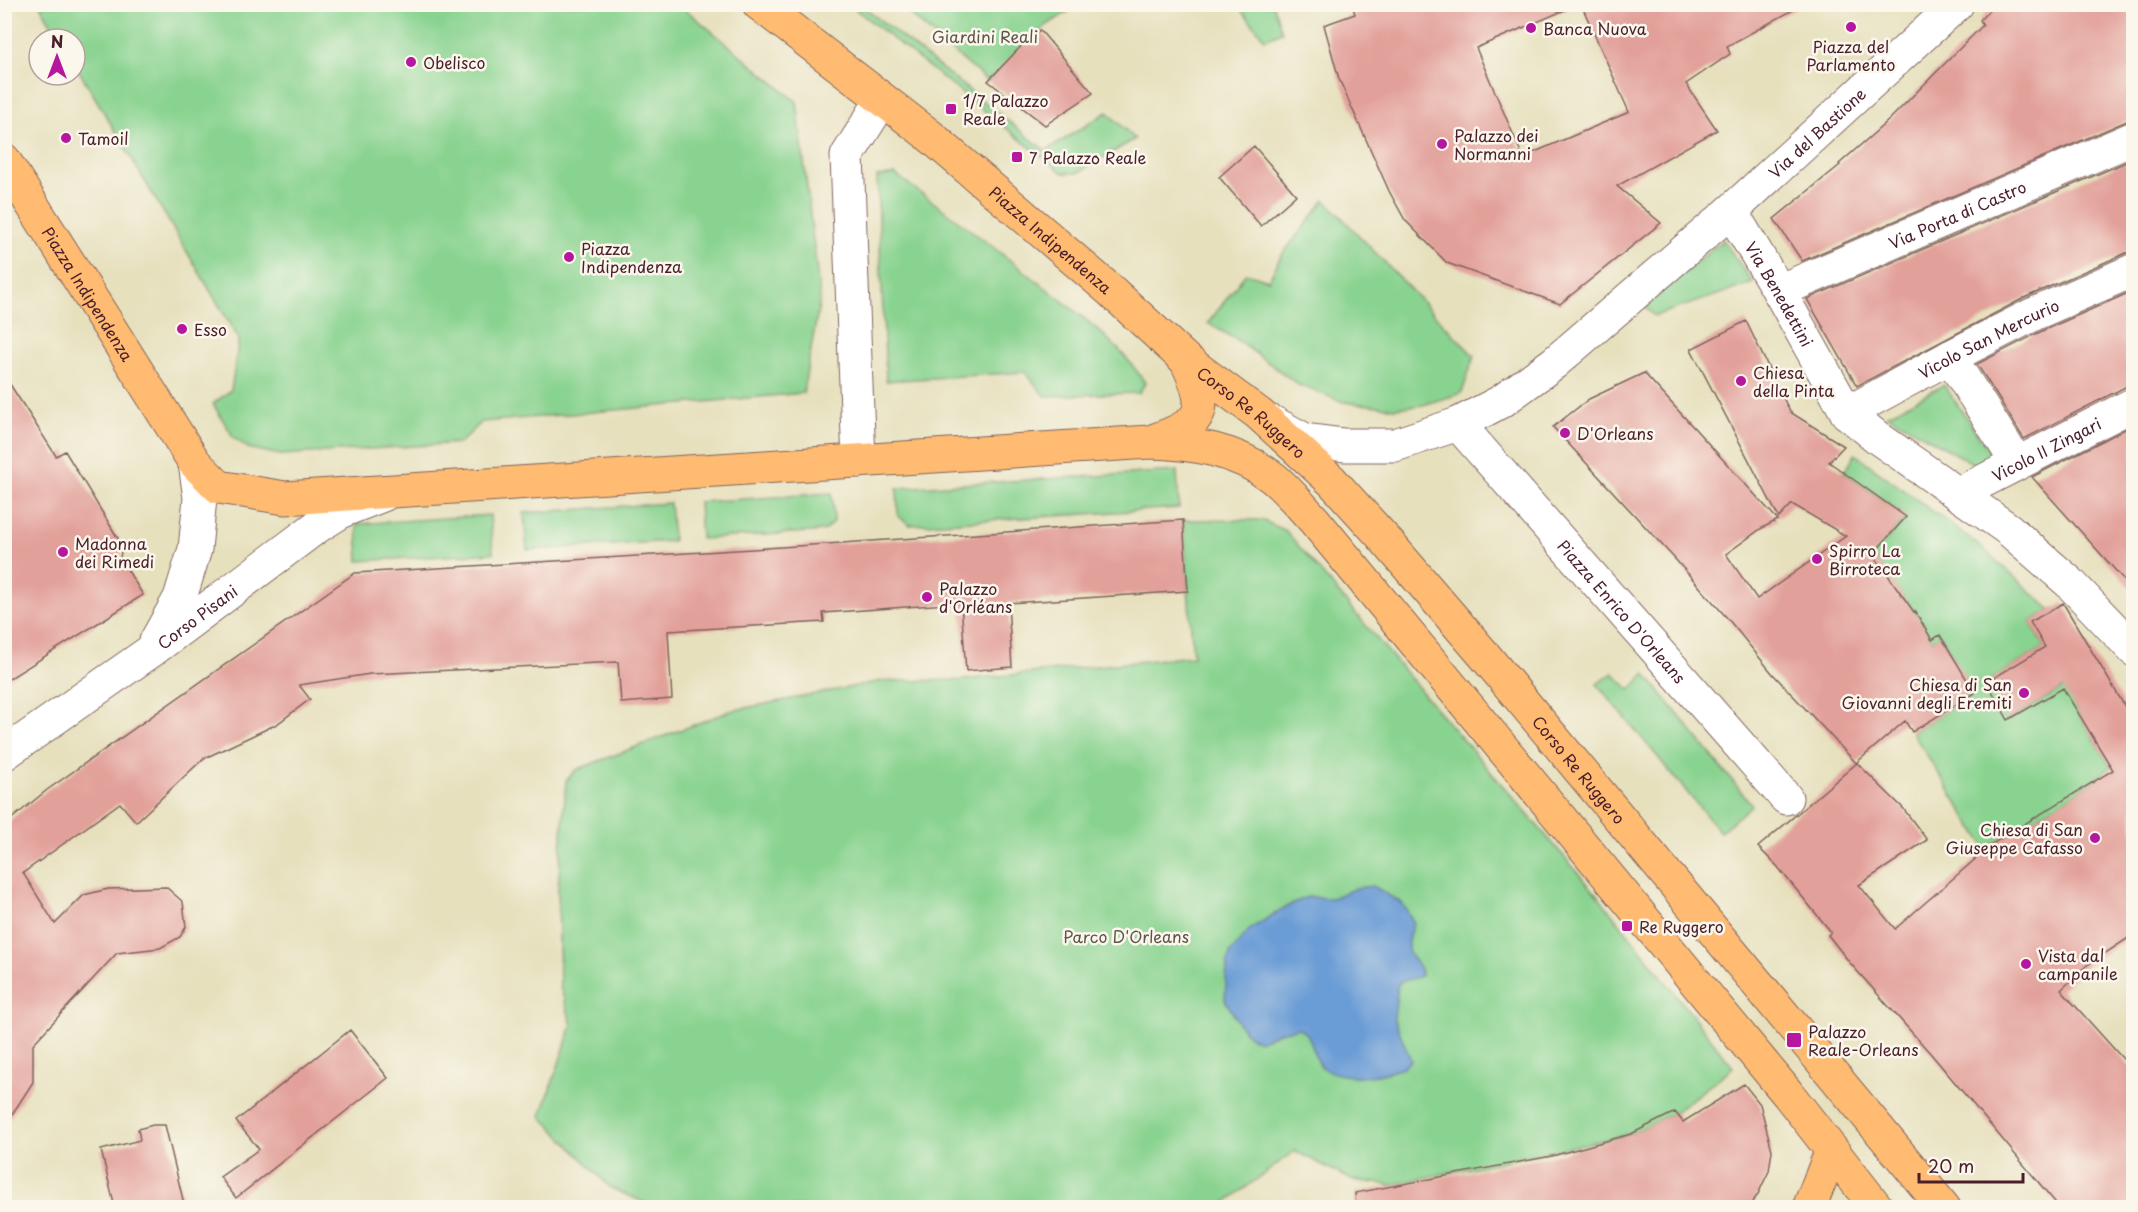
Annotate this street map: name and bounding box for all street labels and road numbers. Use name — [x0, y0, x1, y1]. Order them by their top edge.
street label: Via del Bastione — [1763, 81, 1871, 183]
street label: Via Porta di Castro — [1885, 174, 2030, 254]
street label: Piazza Indipendenza — [984, 180, 1117, 299]
street label: Piazza Indipendenza — [37, 222, 140, 366]
street label: Via Benedettini — [1740, 236, 1820, 351]
street label: Vicolo San Mercurio — [1914, 292, 2063, 384]
street label: Corso Re Ruggero — [1192, 360, 1312, 464]
street label: Vicolo II Zingari — [1987, 411, 2105, 487]
street label: Piazza Enrico D'Orleans — [1552, 534, 1692, 688]
street label: Corso Pisani — [152, 578, 242, 655]
street label: Corso Re Ruggero — [1527, 710, 1632, 829]

